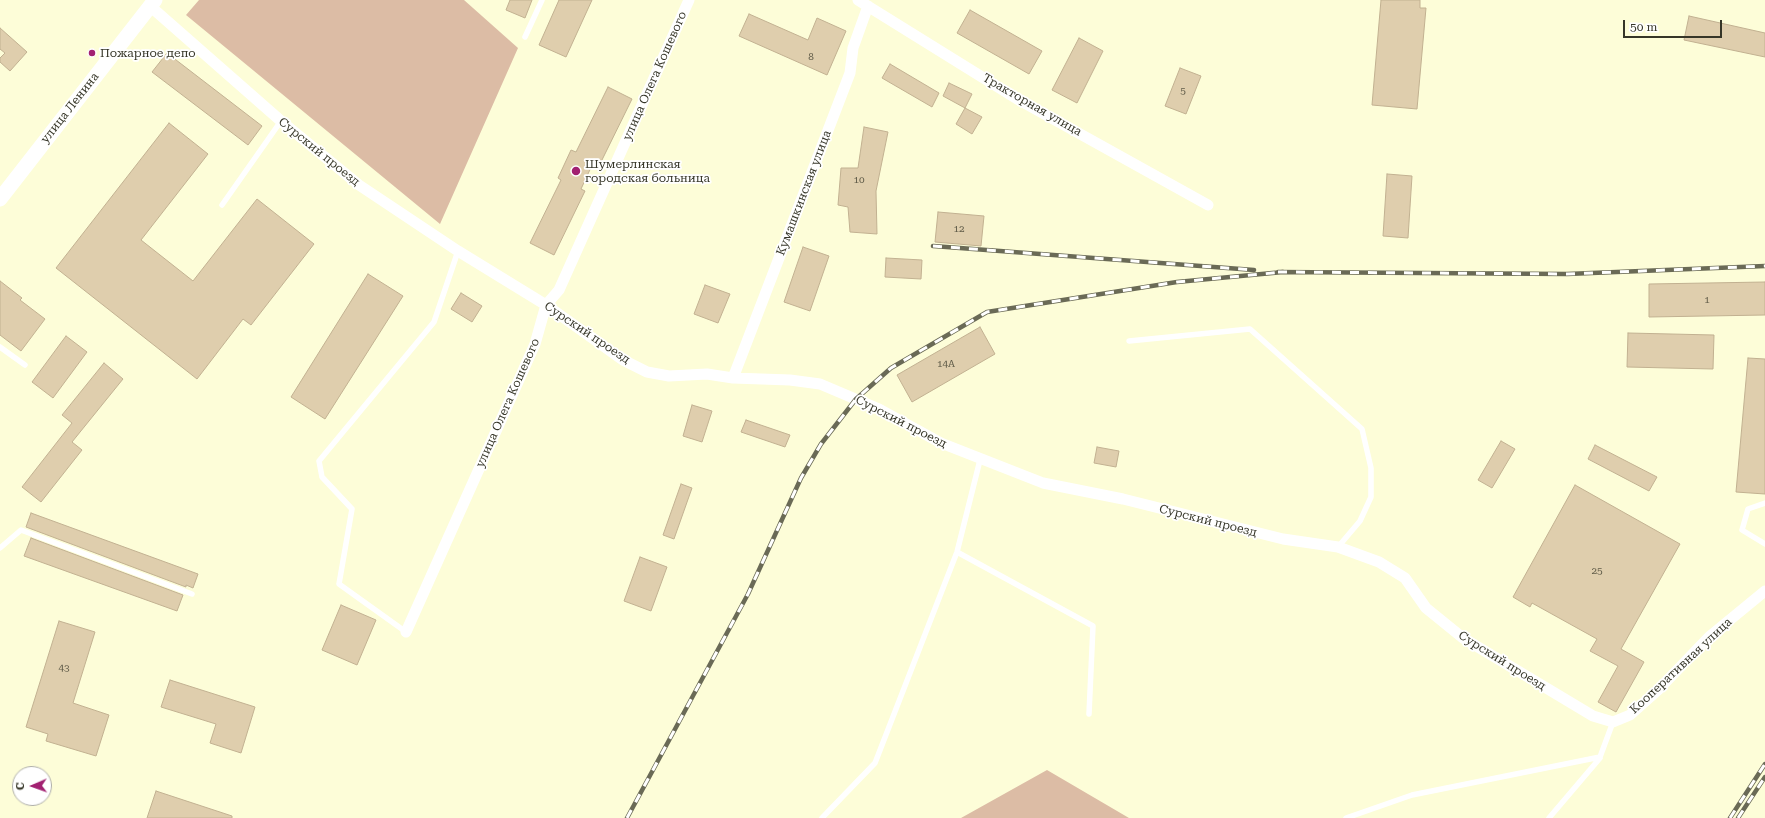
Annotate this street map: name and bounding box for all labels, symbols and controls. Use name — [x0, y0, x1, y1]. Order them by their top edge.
street label: улица Олега Кошевого — [620, 9, 690, 143]
scale bar — [1625, 12, 1724, 38]
text: 50 m — [1630, 20, 1657, 34]
place label: Пожарное депо — [100, 46, 196, 60]
marker: Пожарное депо — [87, 48, 97, 58]
house number: 8 — [808, 51, 814, 63]
street label: улица Ленина — [38, 70, 102, 146]
street label: Тракторная улица — [980, 71, 1084, 139]
house number: 5 — [1180, 85, 1186, 97]
street label: Сурский проезд — [275, 115, 363, 189]
street label: Кумашкинская улица — [773, 128, 835, 258]
place label: Шумерлинская городская больница — [585, 157, 710, 185]
marker: Шумерлинская городская больница — [570, 165, 582, 177]
house number: 10 — [853, 174, 865, 186]
house number: 12 — [953, 223, 965, 235]
house number: 1 — [1704, 294, 1710, 306]
street label: Сурский проезд — [541, 299, 633, 367]
street label: улица Олега Кошевого — [473, 336, 543, 470]
house number: 14А — [937, 358, 955, 370]
street label: Сурский проезд — [853, 393, 949, 451]
street label: Сурский проезд — [1158, 502, 1258, 540]
house number: 25 — [1591, 565, 1603, 577]
street label: Кооперативная улица — [1627, 615, 1735, 717]
street label: Сурский проезд — [1456, 628, 1548, 694]
house number: 43 — [58, 662, 70, 674]
north arrow — [12, 766, 52, 806]
text: С — [14, 782, 27, 790]

